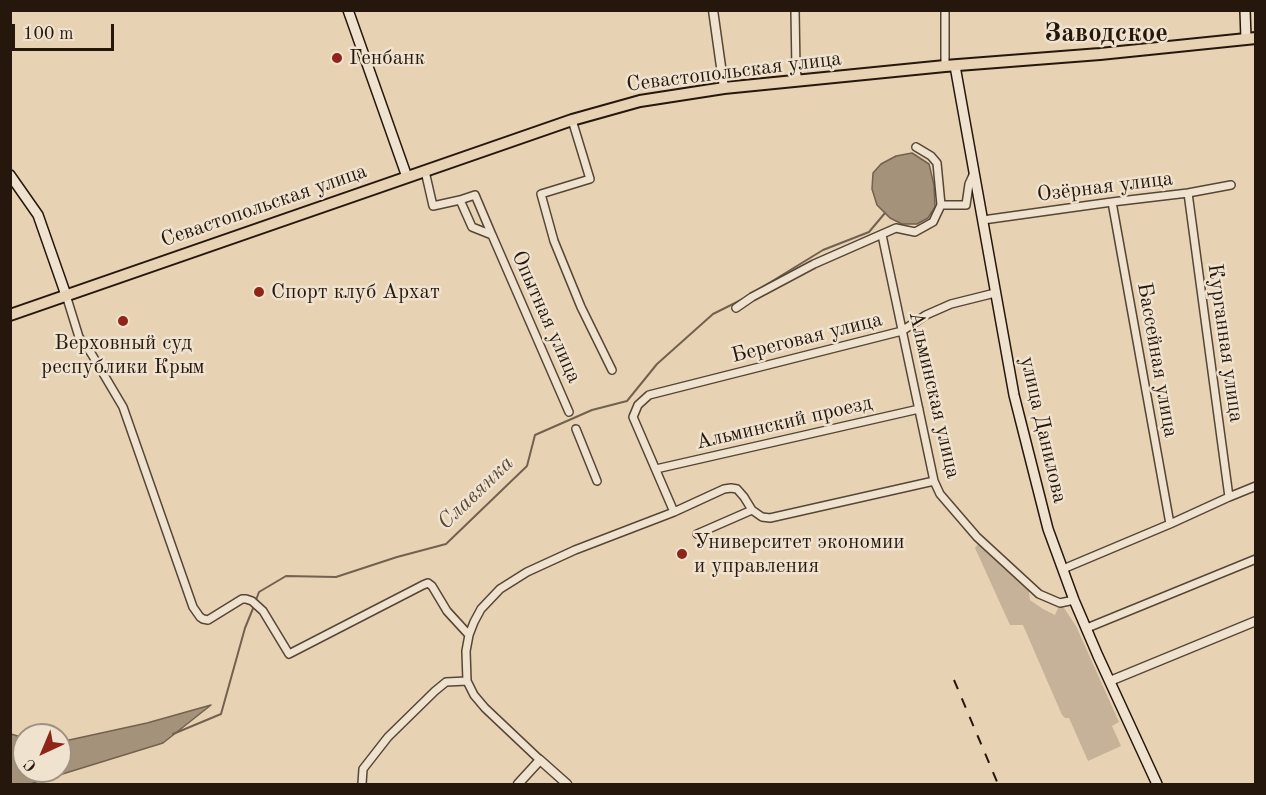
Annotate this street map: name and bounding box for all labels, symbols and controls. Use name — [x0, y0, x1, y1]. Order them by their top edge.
scale bar — [15, 12, 117, 50]
district label: Заводское — [1044, 18, 1168, 50]
text: 100 m — [23, 25, 74, 43]
place label: Генбанк — [349, 45, 425, 71]
street label: Севастопольская улица — [625, 46, 843, 98]
marker: Генбанк — [330, 51, 344, 65]
street label: Севастопольская улица — [158, 159, 370, 253]
street label: Озёрная улица — [1036, 166, 1174, 208]
street label: Опытная улица — [506, 247, 586, 387]
street label: Курганная улица — [1201, 262, 1249, 424]
place label: Спорт клуб Архат — [271, 279, 440, 305]
street label: Бассейная улица — [1131, 281, 1183, 439]
marker: Спорт клуб Архат — [252, 285, 266, 299]
street label: Береговая улица — [729, 307, 885, 369]
street label: Альминская улица — [903, 309, 965, 481]
marker: Верховный суд республики Крым — [116, 314, 130, 328]
place label: Верховный суд республики Крым — [41, 330, 205, 380]
street label: улица Данилова — [1014, 354, 1072, 506]
street label: Альминский проезд — [693, 390, 875, 456]
water label: Славянка — [432, 450, 520, 536]
place label: Университет экономии и управления — [694, 529, 905, 579]
marker: Университет экономии и управления — [675, 547, 689, 561]
north arrow — [12, 723, 72, 783]
text: С — [22, 755, 40, 774]

